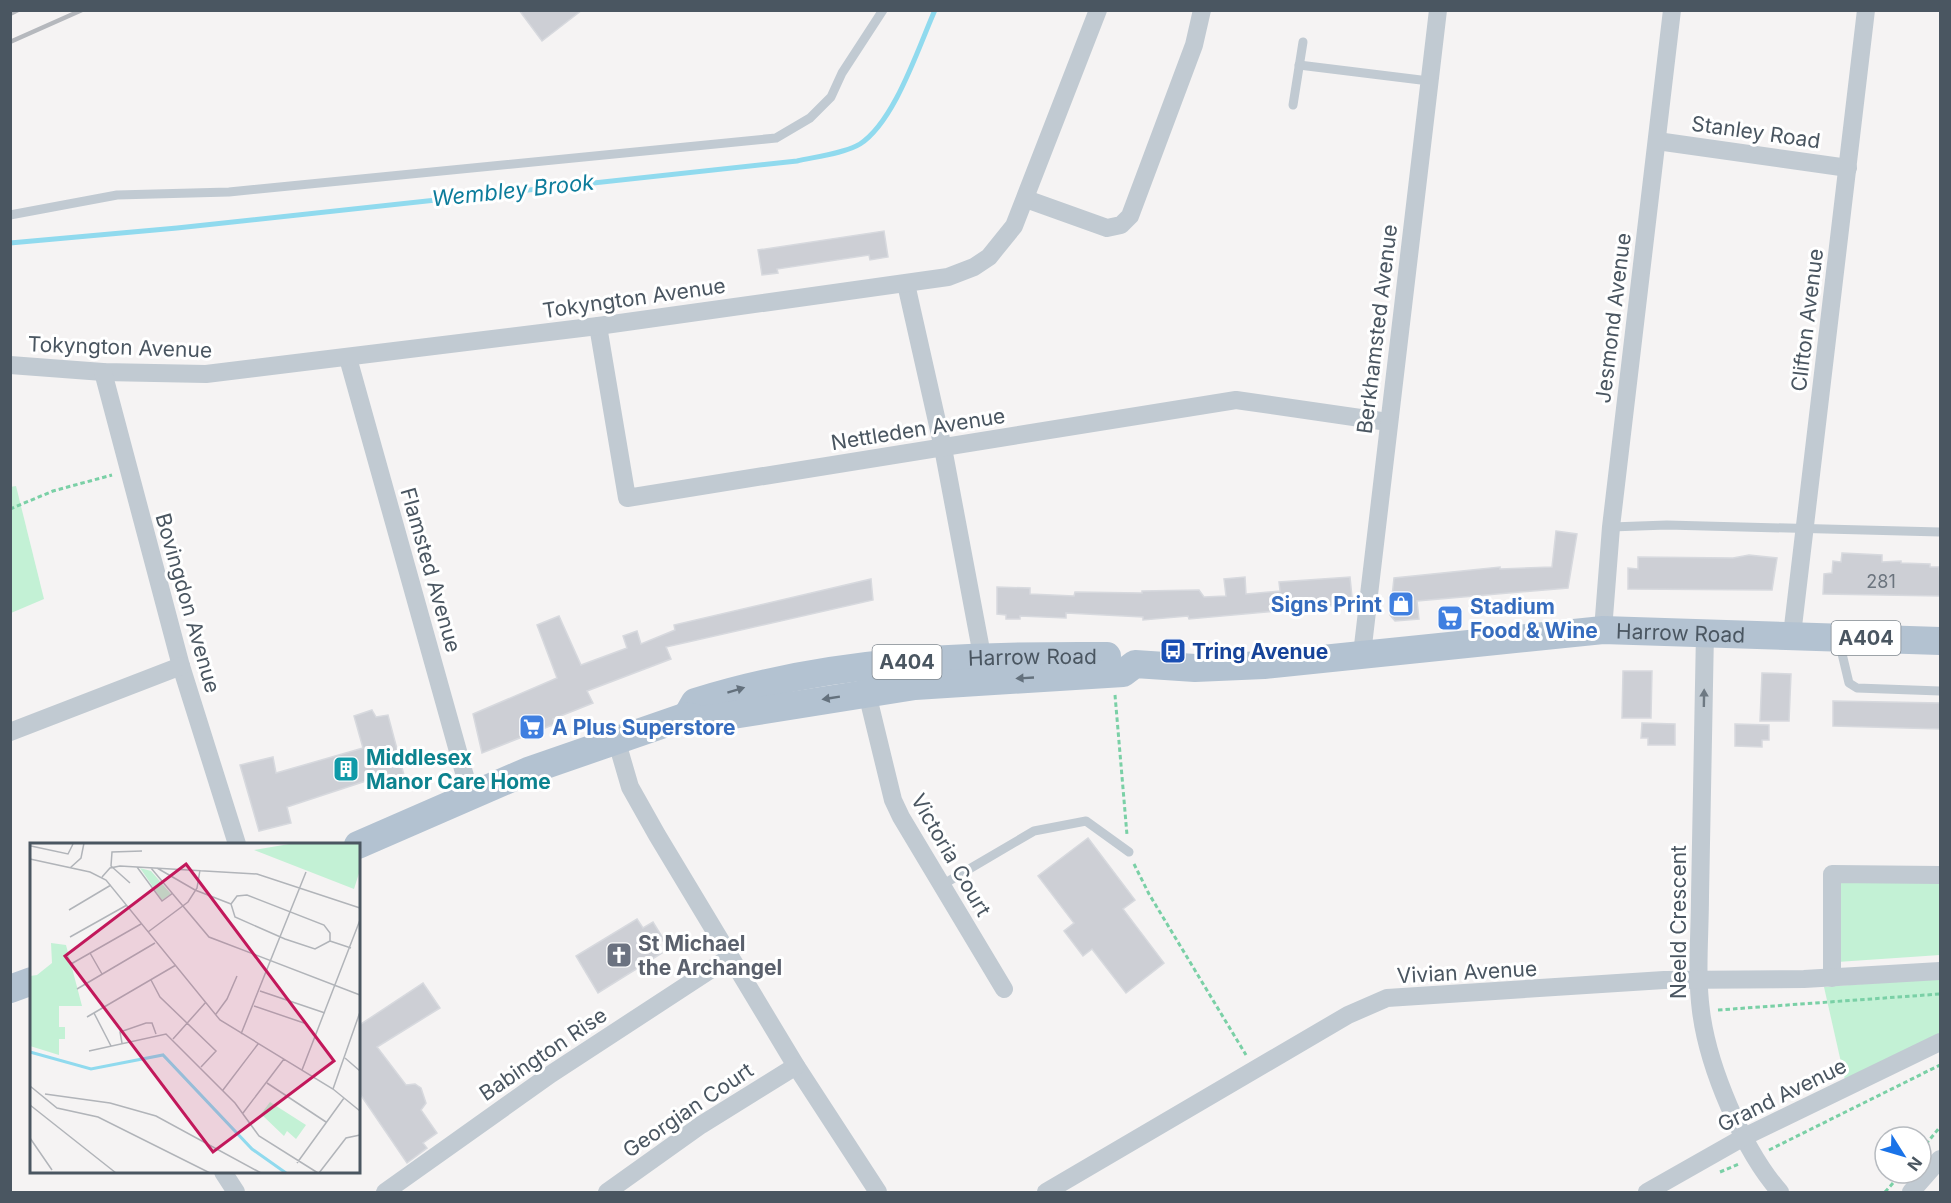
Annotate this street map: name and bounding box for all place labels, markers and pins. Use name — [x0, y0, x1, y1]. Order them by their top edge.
shop icon: Signs Print — [1386, 589, 1416, 619]
place label: Signs Print — [1271, 592, 1382, 617]
place label: Stadium Food & Wine — [1470, 594, 1598, 643]
supermarket icon: Stadium Food & Wine — [1435, 603, 1465, 633]
bus stop icon: Tring Avenue — [1158, 636, 1188, 666]
place label: Tring Avenue — [1192, 639, 1328, 664]
supermarket icon: A Plus Superstore — [517, 712, 547, 742]
place label: A Plus Superstore — [552, 715, 736, 740]
place label: Middlesex Manor Care Home — [366, 745, 551, 794]
building icon: Middlesex Manor Care Home — [331, 754, 361, 784]
place label: St Michael the Archangel — [638, 931, 782, 980]
church icon: St Michael the Archangel — [604, 940, 634, 970]

